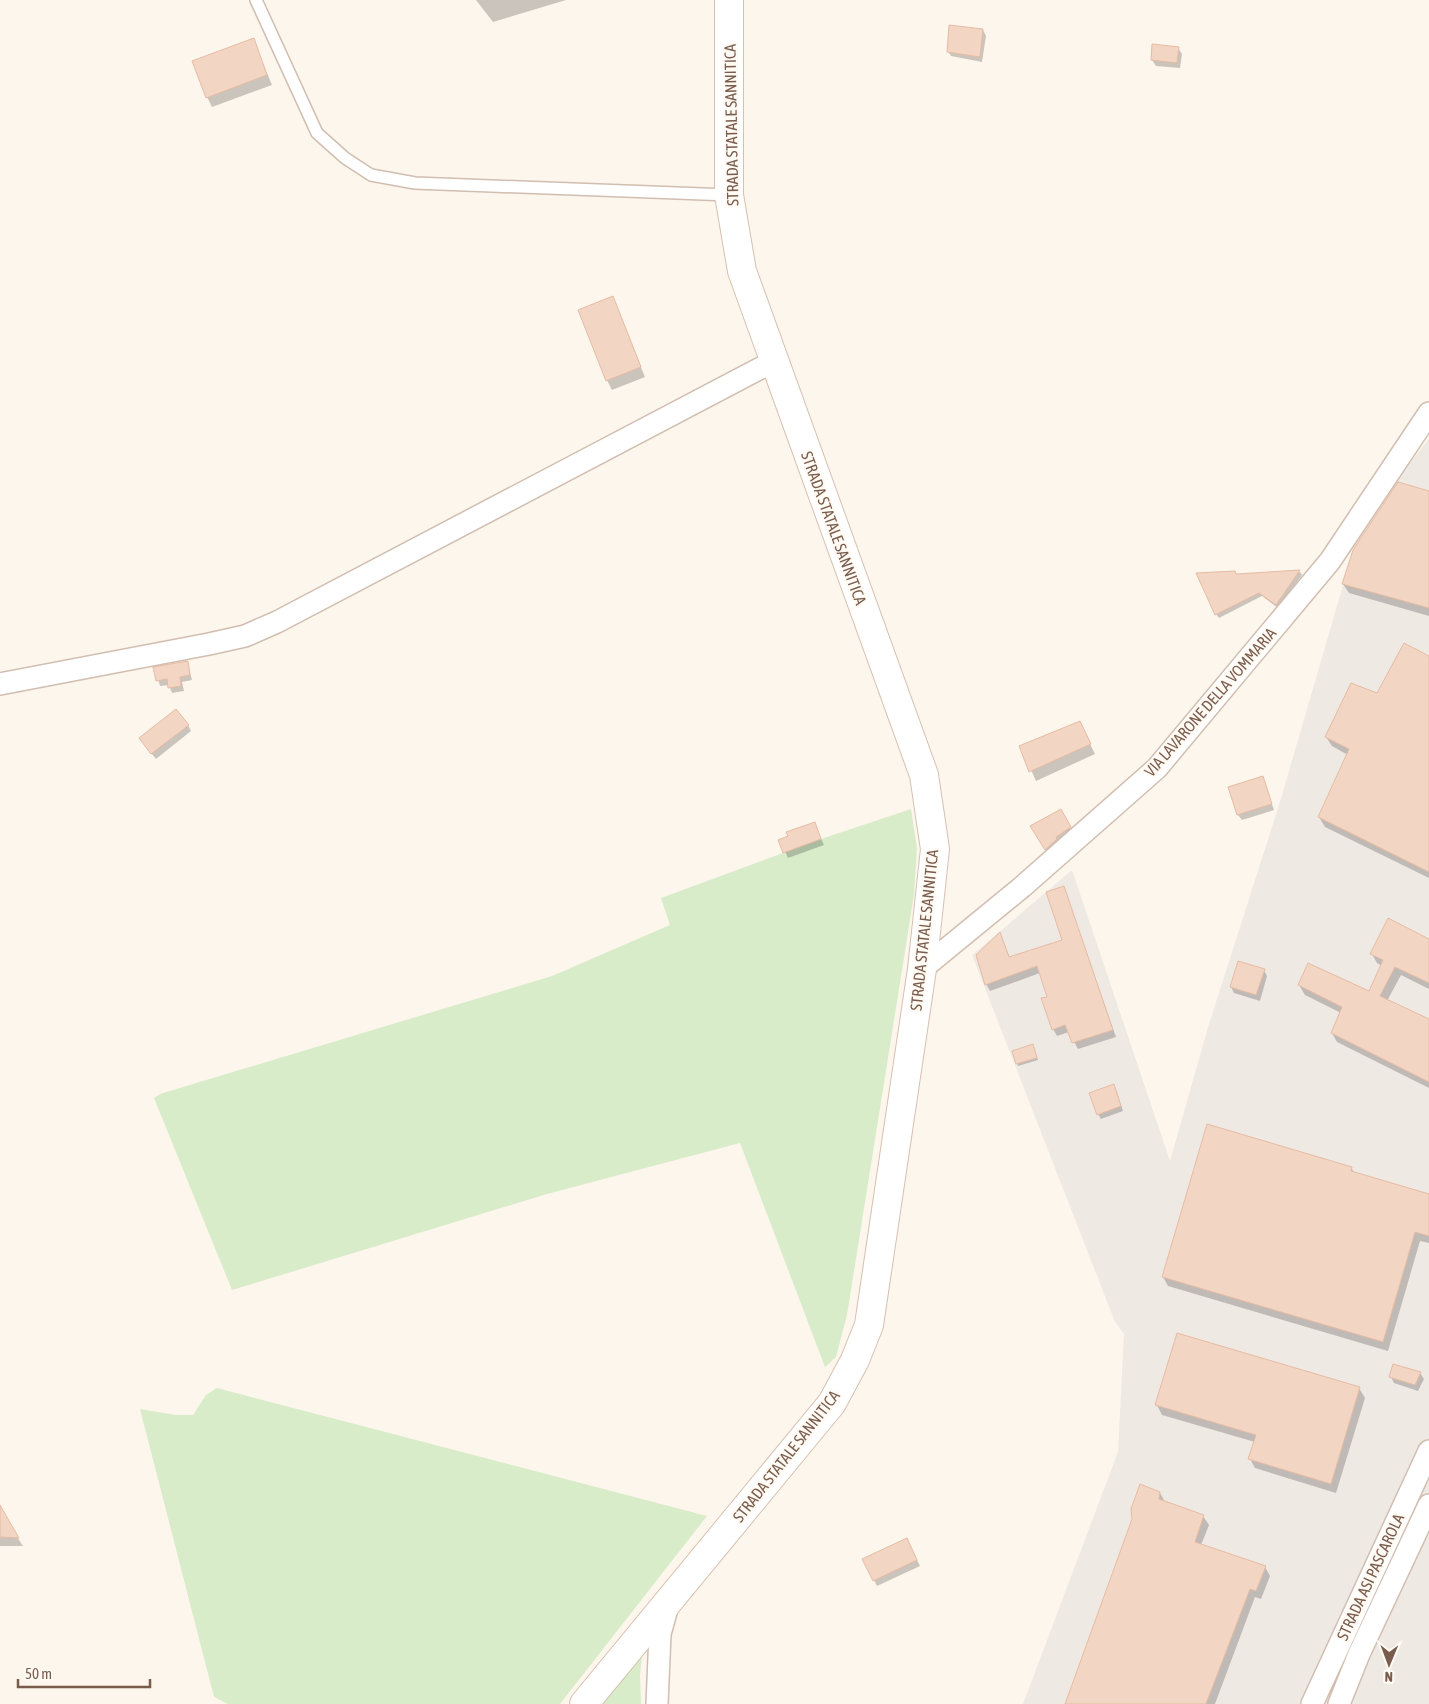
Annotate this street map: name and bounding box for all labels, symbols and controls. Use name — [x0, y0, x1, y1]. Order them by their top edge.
street label: STRADA STATALE SANNITICA — [721, 44, 741, 206]
street label: STRADA STATALE SANNITICA — [798, 449, 870, 607]
street label: VIA LAVARONE DELLA VOMMARIA — [1141, 624, 1280, 780]
street label: STRADA STATALE SANNITICA — [907, 848, 941, 1011]
street label: STRADA STATALE SANNITICA — [729, 1387, 843, 1525]
street label: STRADA ASI PASCAROLA — [1333, 1511, 1407, 1643]
north arrow — [1364, 1639, 1414, 1689]
scale bar — [18, 1656, 150, 1688]
text: 50 m — [25, 1665, 52, 1682]
text: N — [1385, 1669, 1393, 1685]

